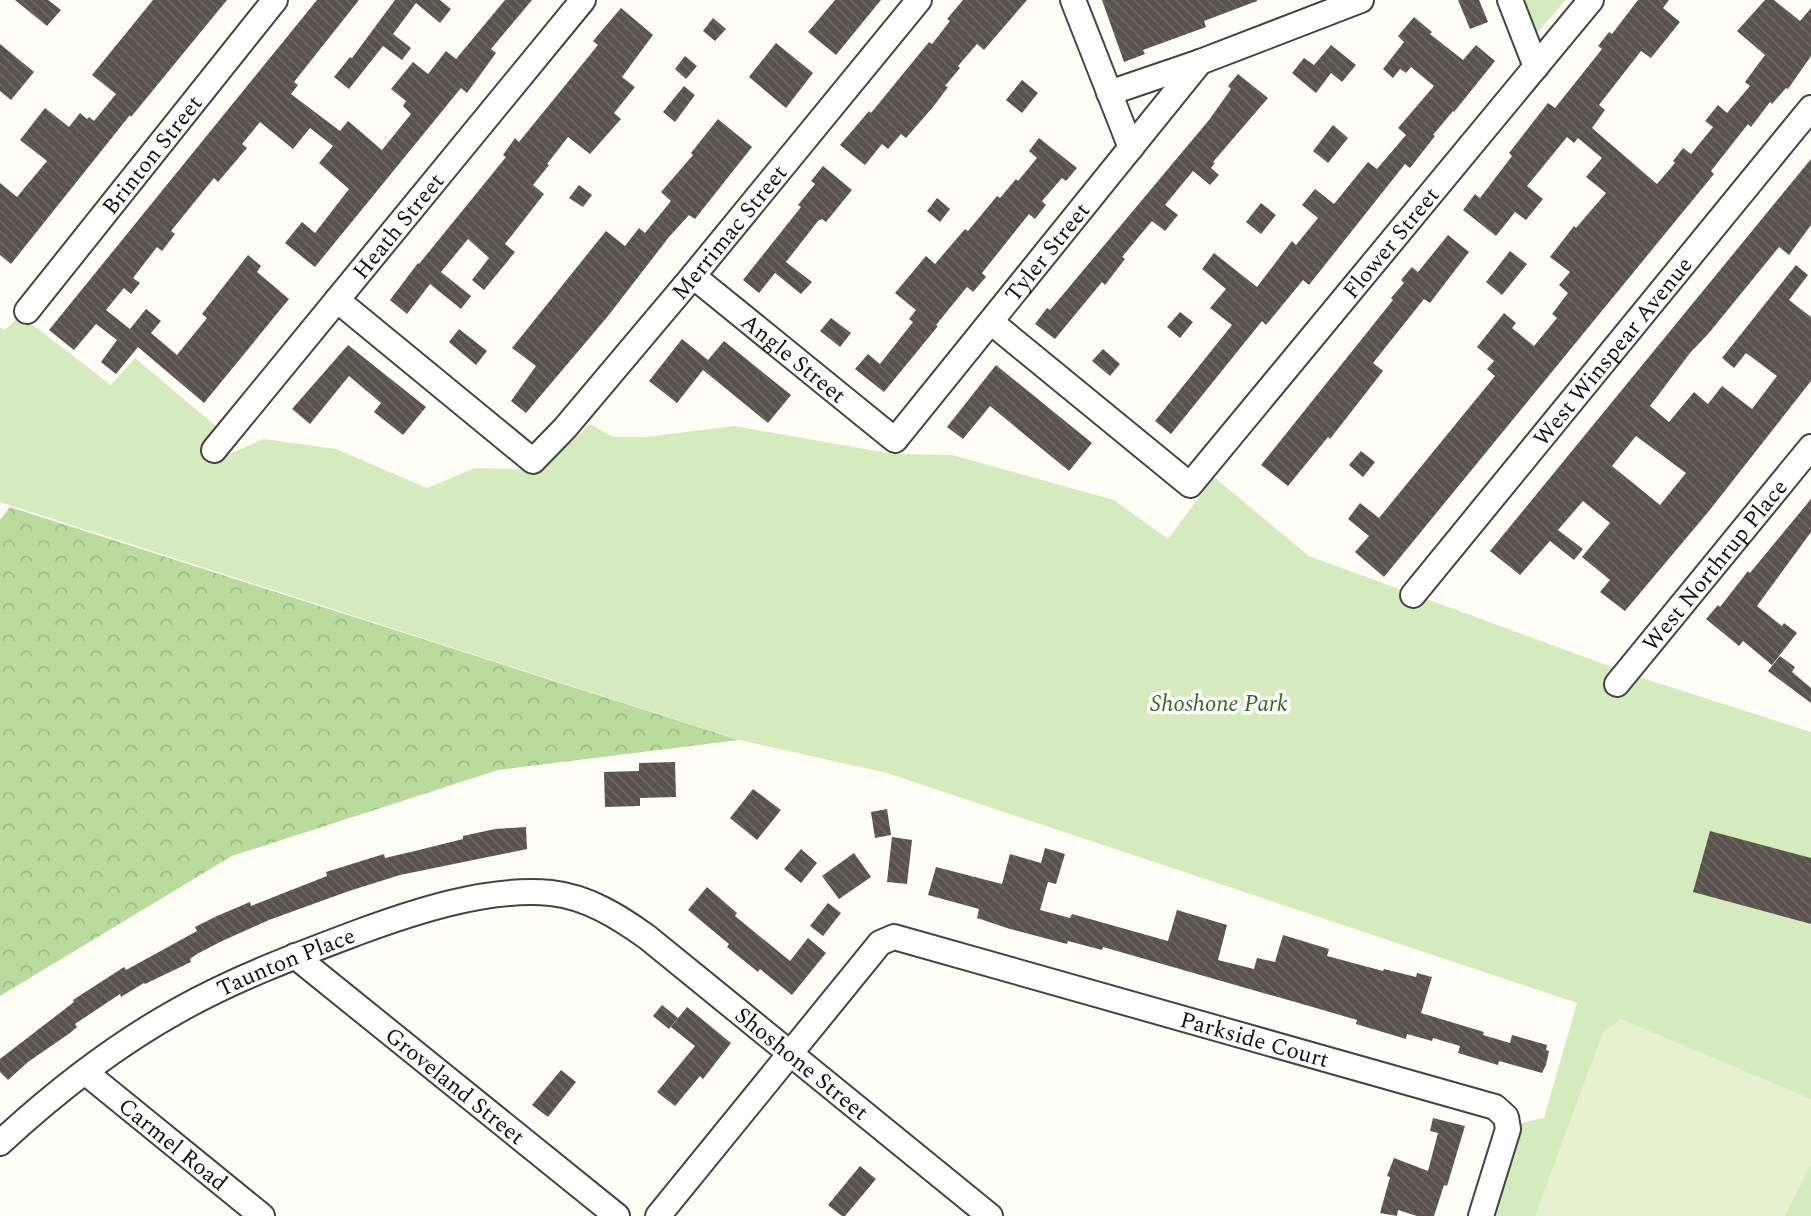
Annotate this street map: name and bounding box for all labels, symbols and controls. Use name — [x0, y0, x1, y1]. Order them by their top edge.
street label: Brinton Street — [94, 88, 212, 223]
street label: Merrimac Street — [664, 157, 796, 309]
street label: Heath Street — [345, 166, 453, 288]
street label: Flower Street — [1335, 180, 1449, 307]
street label: Tyler Street — [997, 195, 1099, 310]
street label: West Winspear Avenue — [1525, 249, 1702, 455]
street label: Angle Street — [733, 306, 853, 413]
street label: West Northrup Place — [1634, 472, 1797, 660]
park label: Shoshone Park — [1150, 687, 1288, 722]
street label: Taunton Place — [211, 919, 361, 1007]
street label: Shoshone Street — [726, 999, 876, 1130]
street label: Parkside Court — [1176, 1003, 1333, 1078]
street label: Groveland Street — [376, 1019, 532, 1154]
street label: Carmel Road — [110, 1090, 235, 1201]

